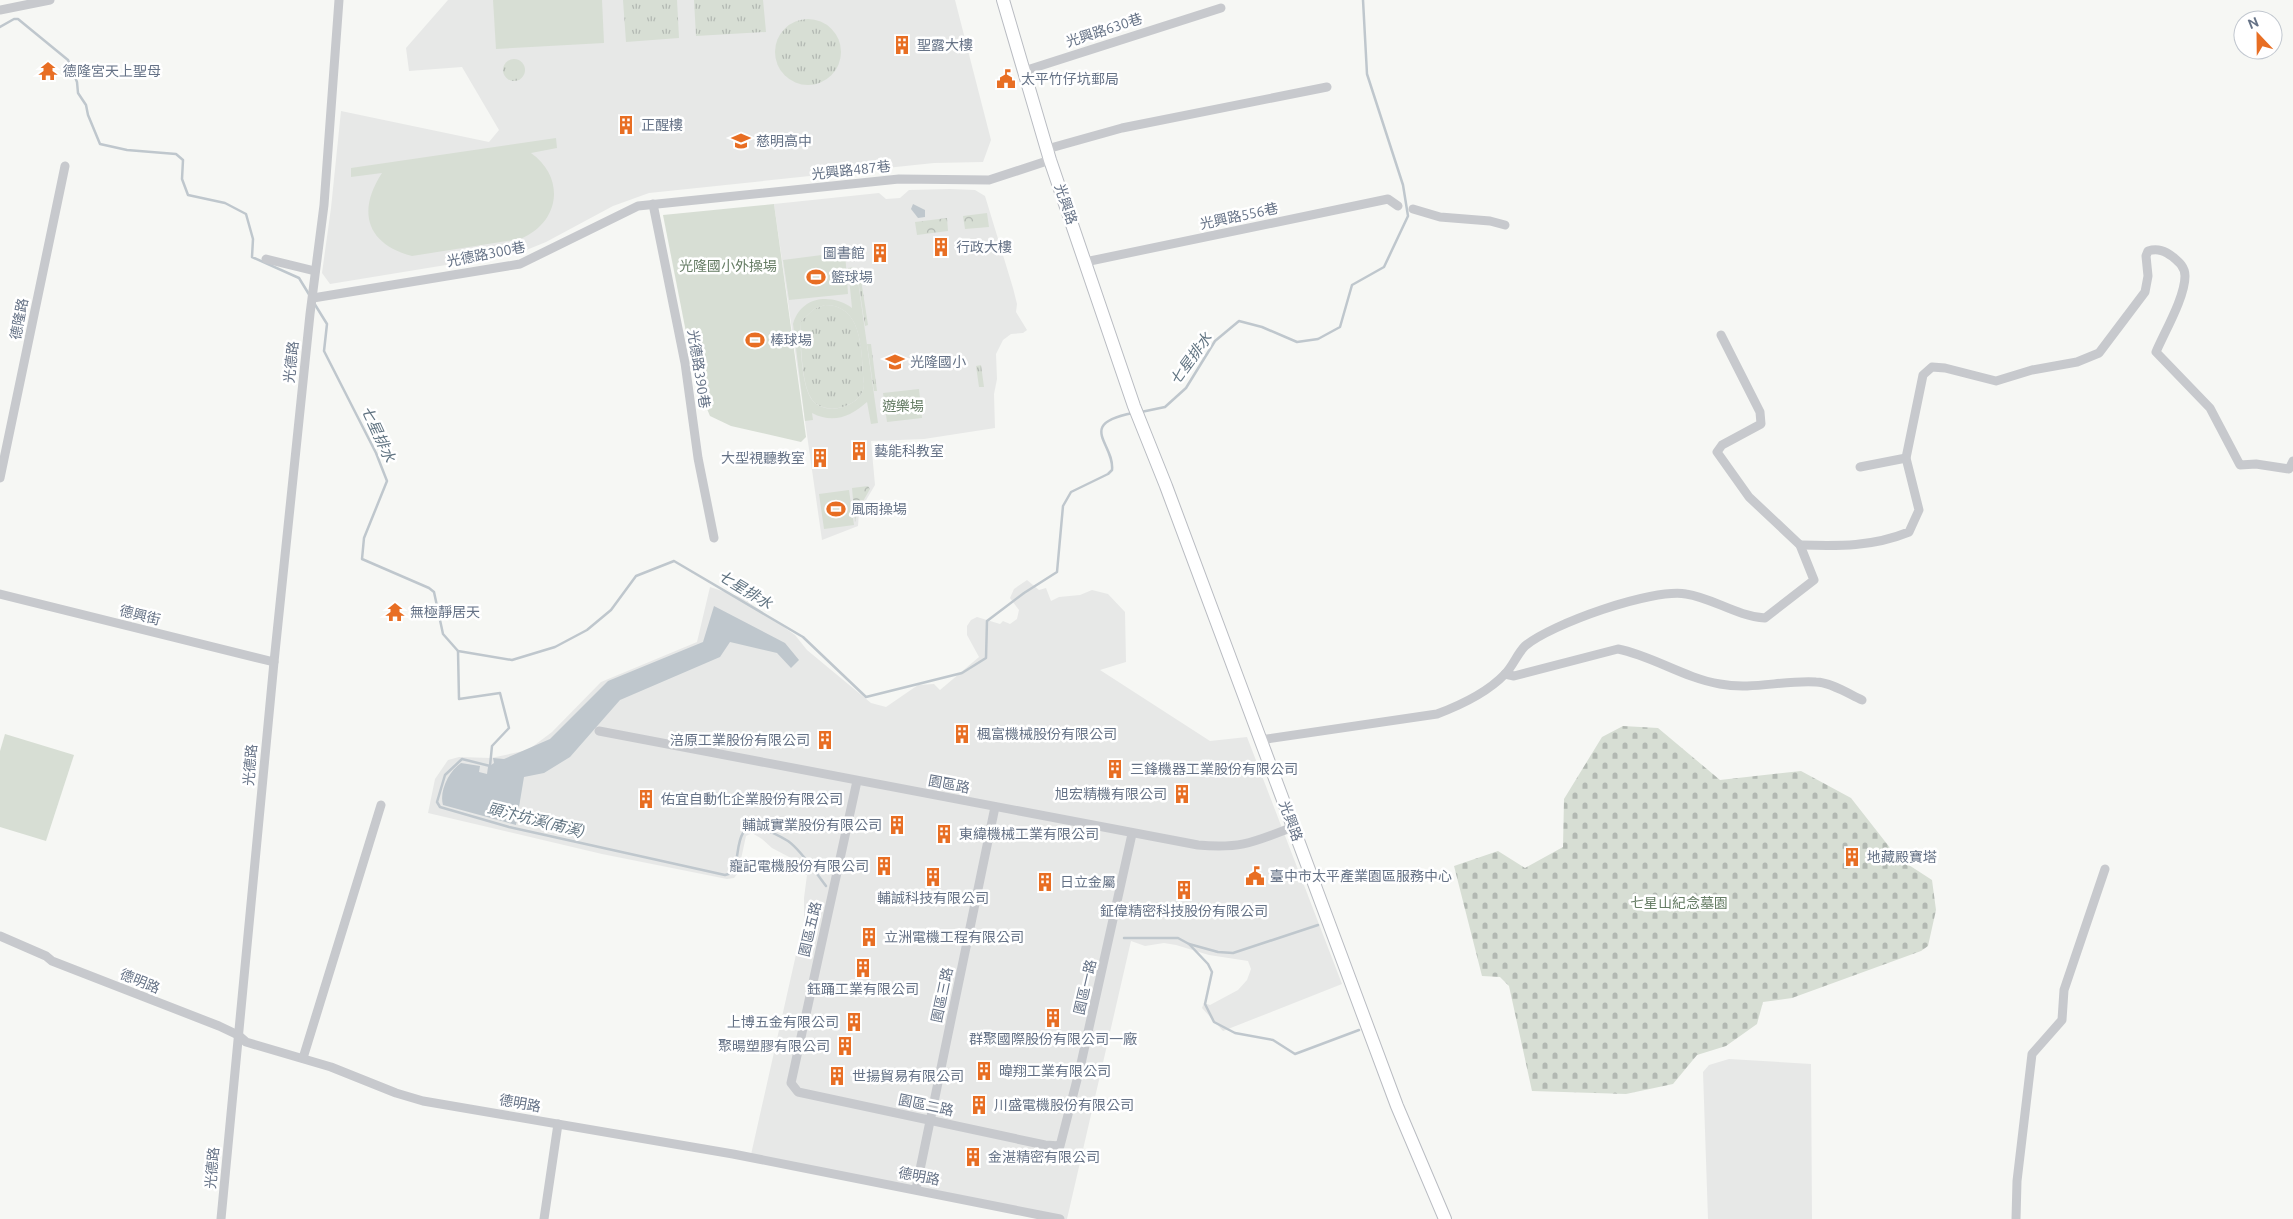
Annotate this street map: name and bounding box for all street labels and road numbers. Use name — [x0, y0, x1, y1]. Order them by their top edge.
street label: 光興路630巷 — [1064, 10, 1144, 50]
street label: 光興路487巷 — [811, 158, 891, 182]
street label: 光興路 — [1052, 182, 1080, 226]
street label: 光興路556巷 — [1198, 200, 1280, 232]
street label: 光德路300巷 — [445, 239, 527, 269]
street label: 德隆路 — [7, 297, 31, 341]
street label: 光德路390巷 — [685, 328, 713, 410]
street label: 光德路 — [281, 340, 301, 384]
street label: 德興街 — [118, 602, 162, 628]
street label: 光德路 — [240, 743, 260, 787]
street label: 園區路 — [927, 772, 971, 796]
street label: 光興路 — [1276, 799, 1306, 843]
street label: 園區五路 — [796, 900, 824, 958]
street label: 園區一路 — [1071, 958, 1099, 1016]
street label: 德明路 — [118, 966, 162, 996]
street label: 園區三路 — [928, 966, 956, 1024]
street label: 德明路 — [498, 1091, 542, 1115]
street label: 園區二路 — [897, 1091, 955, 1119]
street label: 光德路 — [202, 1146, 222, 1190]
street label: 德明路 — [897, 1164, 941, 1188]

